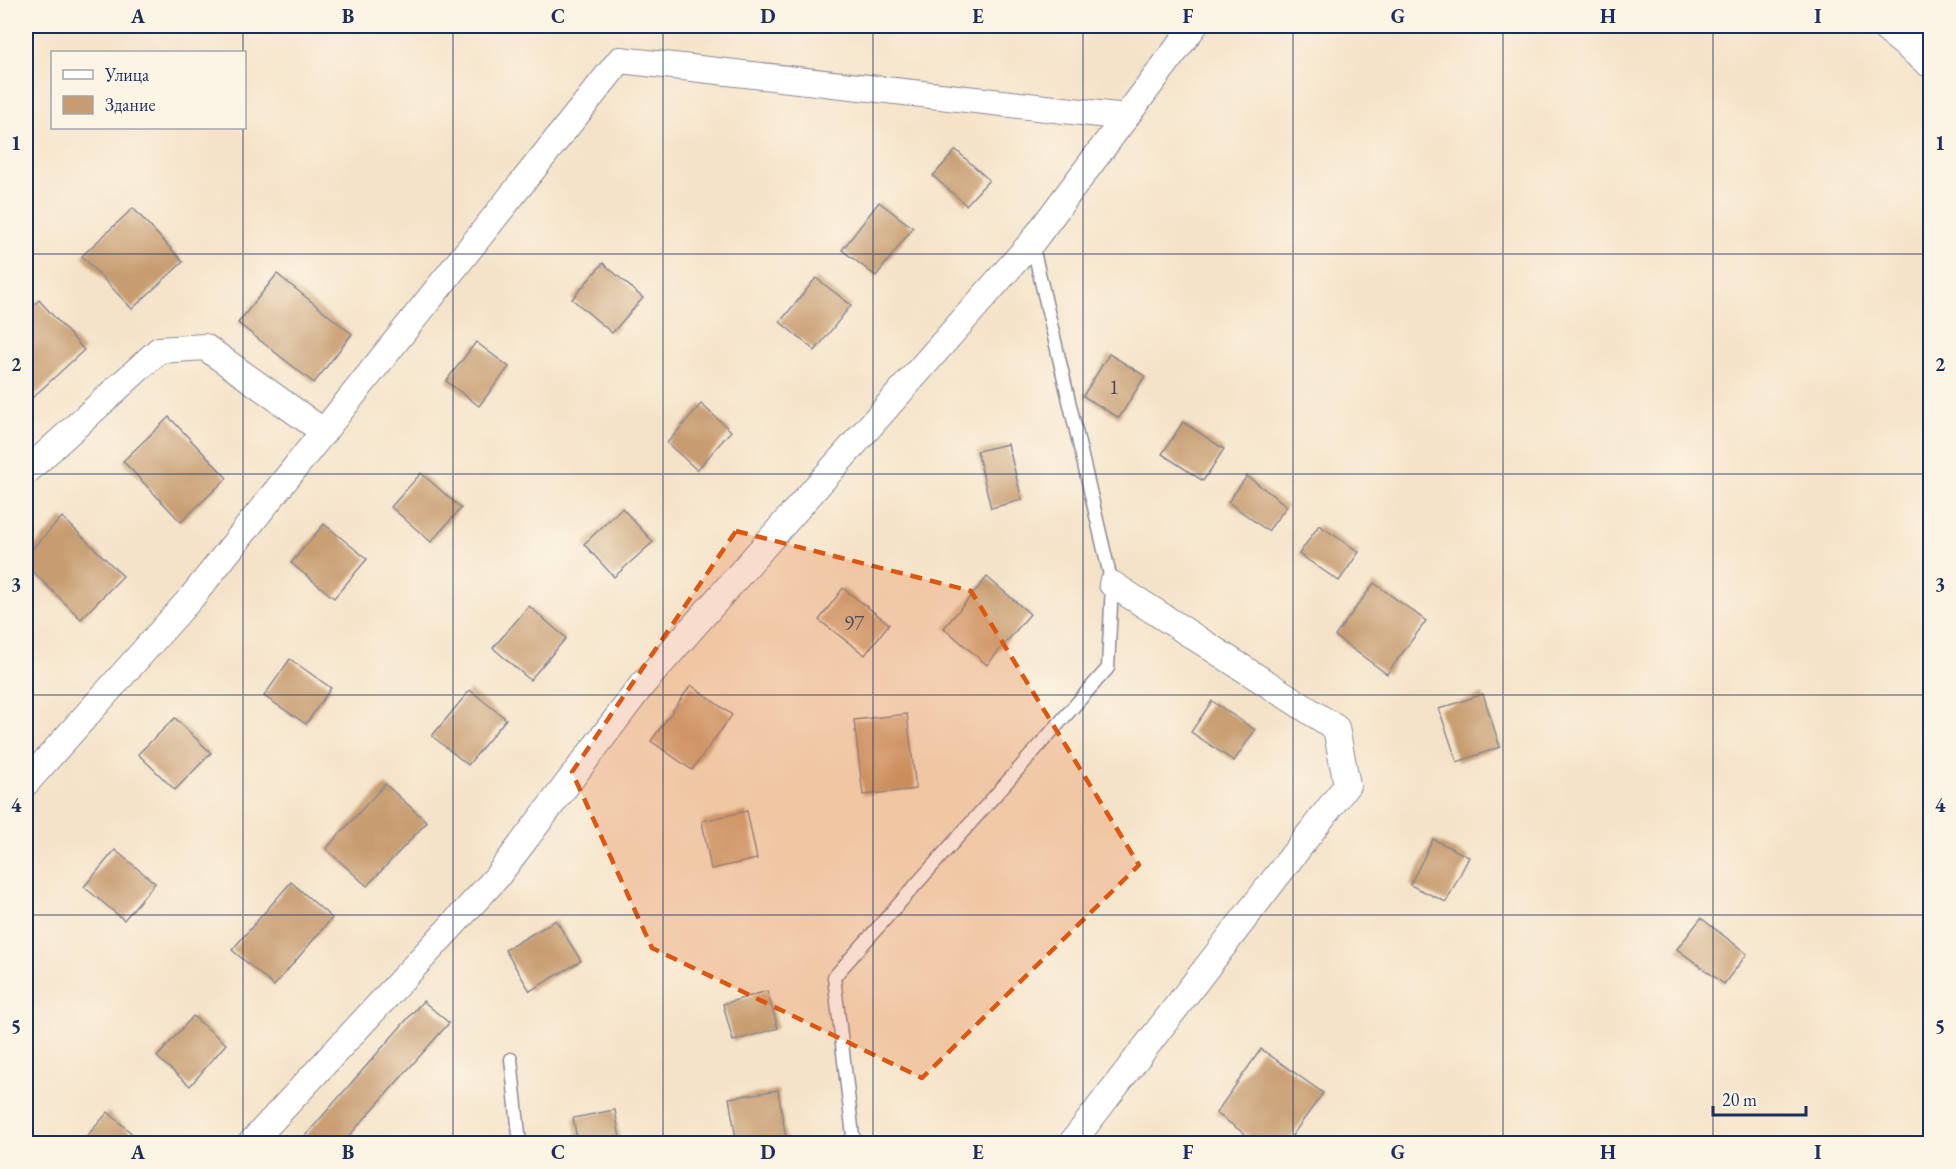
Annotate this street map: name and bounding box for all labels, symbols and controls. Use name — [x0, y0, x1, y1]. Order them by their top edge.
text: A — [130, 3, 146, 29]
text: B — [342, 3, 354, 29]
text: C — [551, 3, 565, 29]
text: D — [760, 3, 776, 29]
text: E — [972, 3, 984, 29]
text: F — [1183, 3, 1194, 29]
text: G — [1391, 3, 1405, 29]
text: H — [1600, 3, 1616, 29]
text: I — [1814, 3, 1822, 29]
legend — [51, 51, 246, 129]
text: Улица — [104, 63, 150, 86]
text: Здание — [105, 93, 155, 116]
text: 1 — [11, 130, 21, 156]
text: 1 — [1935, 130, 1945, 156]
text: 2 — [11, 351, 22, 377]
text: 2 — [1935, 351, 1946, 377]
house number: 1 — [1109, 373, 1119, 400]
text: 3 — [11, 571, 21, 597]
text: 3 — [1935, 571, 1945, 597]
house number: 97 — [844, 609, 865, 636]
text: 4 — [11, 792, 22, 818]
text: 4 — [1935, 792, 1946, 818]
text: 5 — [11, 1013, 21, 1039]
text: 5 — [1935, 1013, 1945, 1039]
scale bar — [1713, 1079, 1806, 1117]
text: 20 m — [1722, 1088, 1757, 1111]
text: A — [130, 1139, 146, 1165]
text: B — [342, 1139, 354, 1165]
text: C — [551, 1139, 565, 1165]
text: D — [760, 1139, 776, 1165]
text: E — [972, 1139, 984, 1165]
text: F — [1183, 1139, 1194, 1165]
text: G — [1391, 1139, 1405, 1165]
text: H — [1600, 1139, 1616, 1165]
text: I — [1814, 1139, 1822, 1165]

